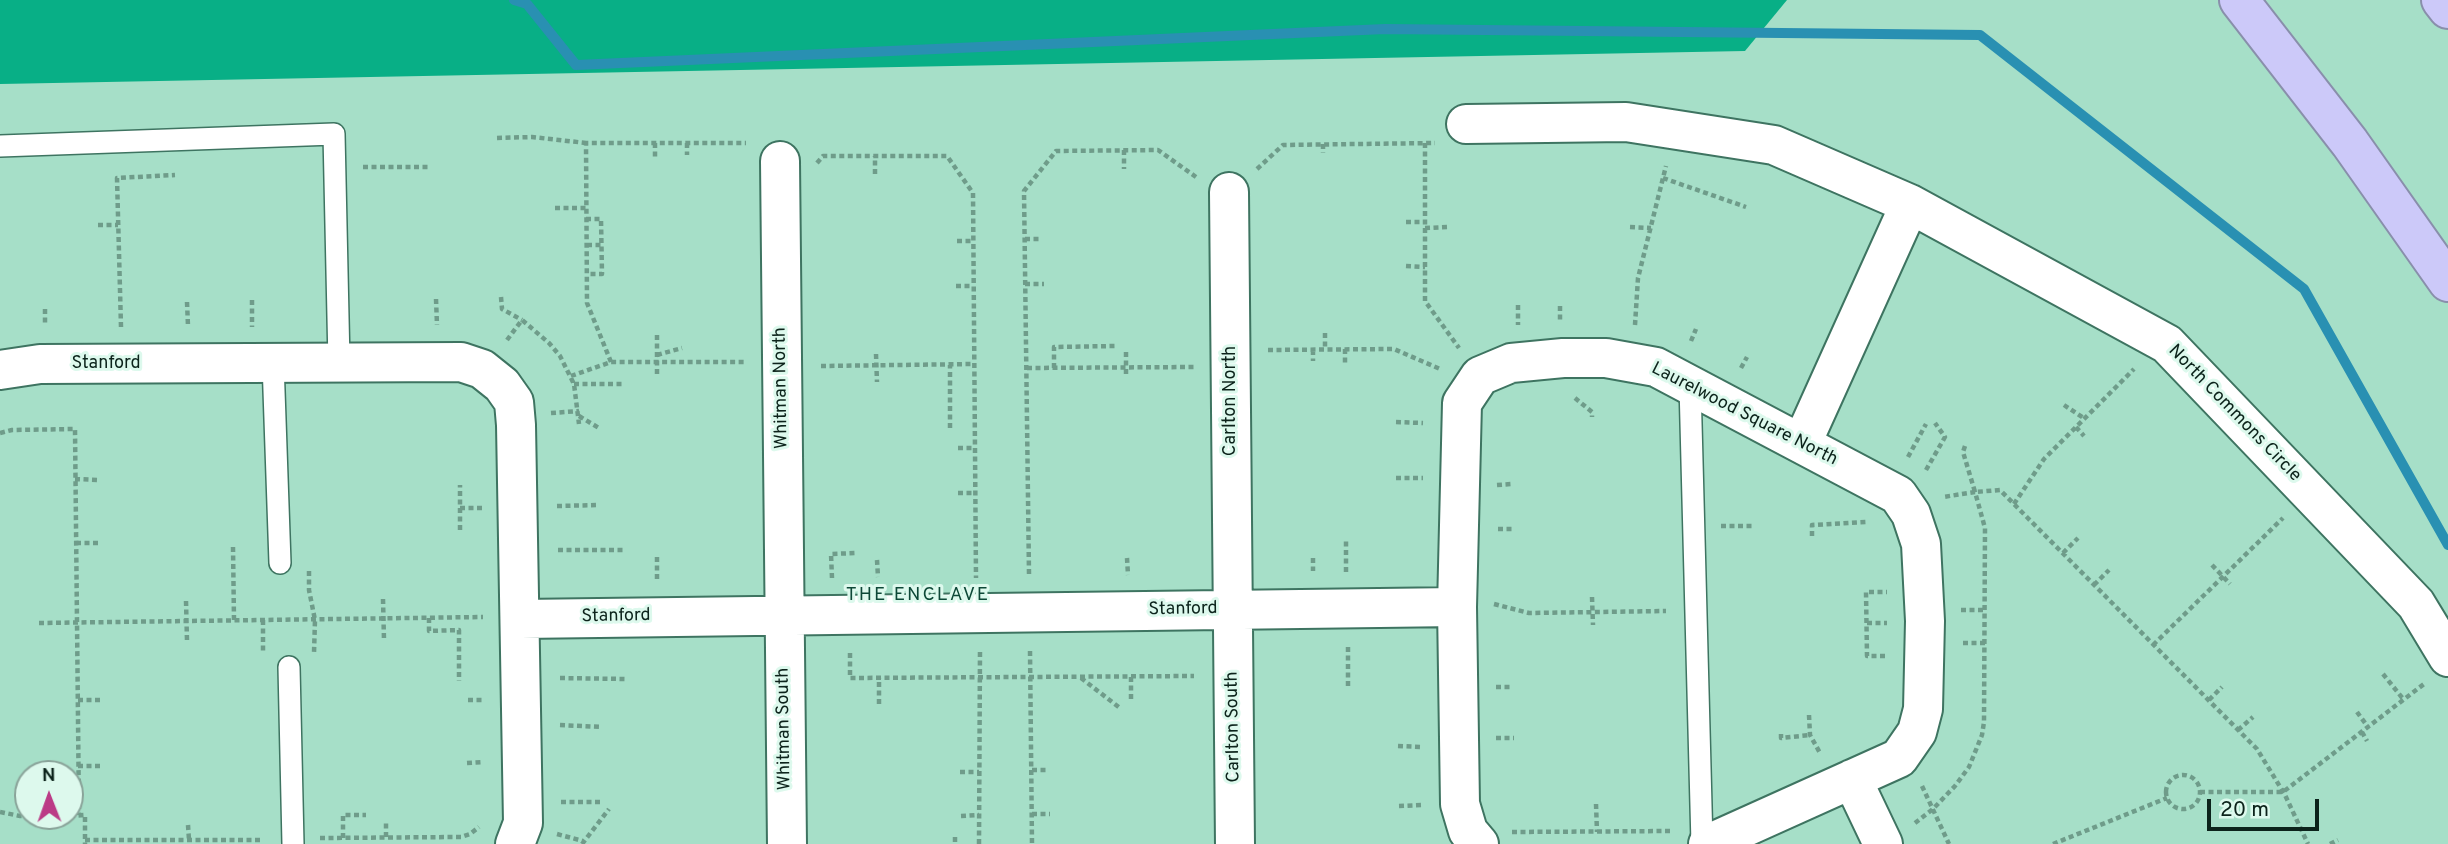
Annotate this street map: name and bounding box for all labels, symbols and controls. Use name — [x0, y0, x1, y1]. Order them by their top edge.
street label: Whitman North — [770, 327, 794, 449]
street label: North Commons Circle — [2163, 341, 2305, 487]
street label: Carlton North — [1220, 346, 1242, 456]
street label: Stanford — [71, 353, 141, 375]
street label: Laurelwood Square North — [1647, 359, 1841, 471]
district label: THE ENCLAVE — [847, 585, 989, 607]
street label: Stanford — [1148, 599, 1218, 621]
street label: Stanford — [581, 606, 651, 628]
street label: Whitman South — [773, 668, 797, 790]
street label: Carlton South — [1222, 671, 1246, 783]
north arrow — [14, 760, 84, 830]
text: N — [42, 764, 56, 788]
scale bar — [2210, 784, 2322, 828]
text: 20 m — [2220, 797, 2269, 824]

